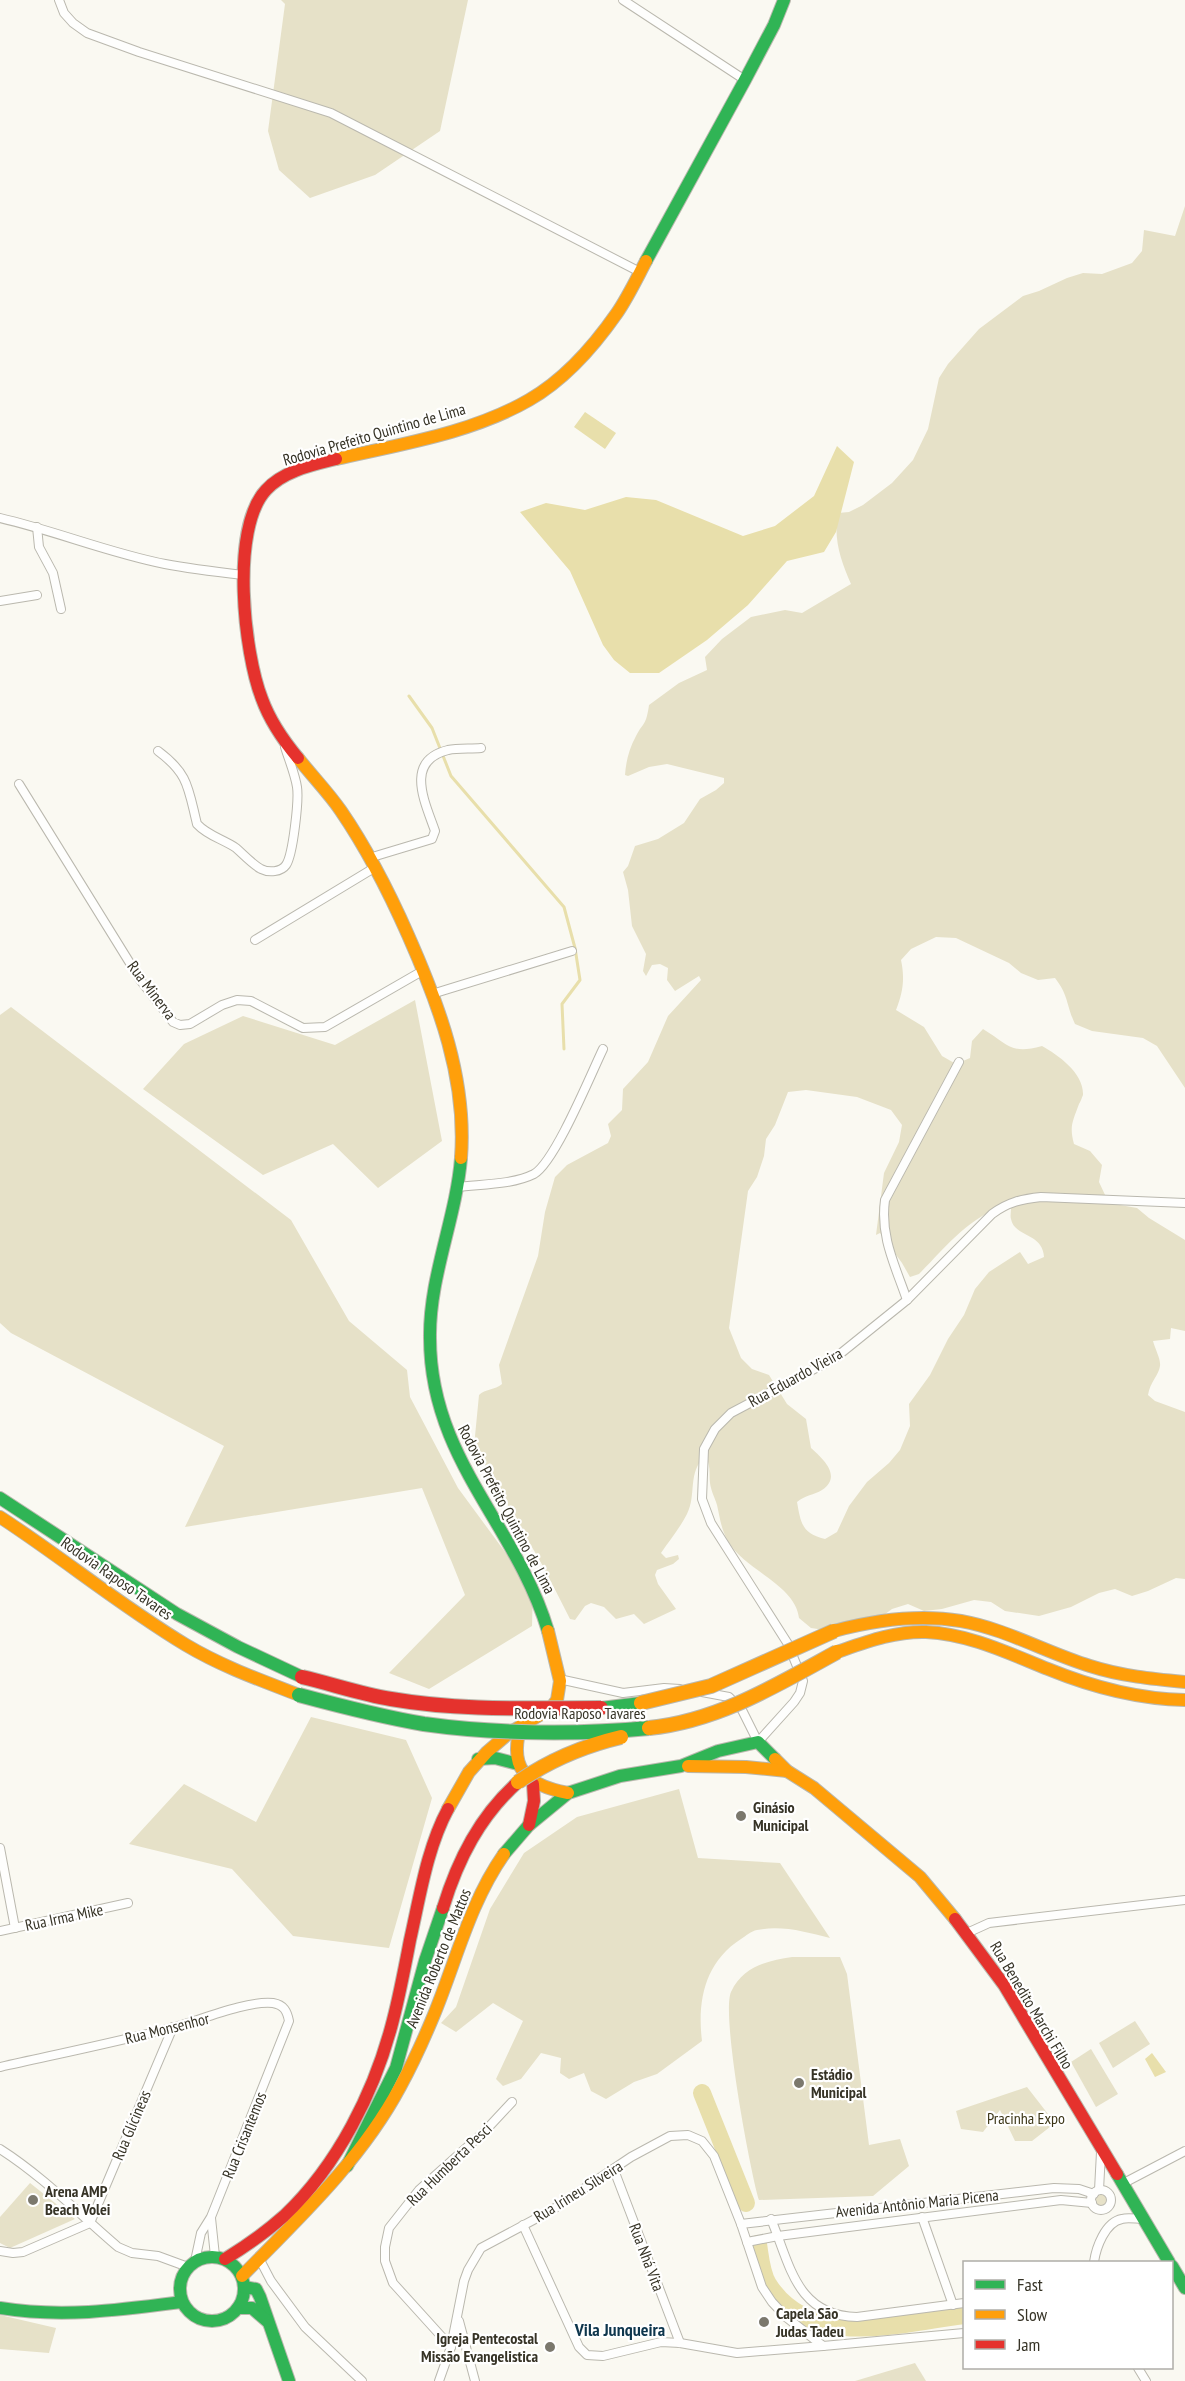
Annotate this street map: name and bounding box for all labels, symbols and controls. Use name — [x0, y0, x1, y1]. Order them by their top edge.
street label: Rodovia Prefeito Quintino de Lima — [280, 398, 468, 470]
street label: Rua Minerva — [123, 957, 181, 1023]
street label: Rua Eduardo Vieira — [744, 1343, 846, 1411]
street label: Rodovia Prefeito Quintino de Lima — [454, 1421, 560, 1597]
street label: Rodovia Raposo Tavares — [57, 1532, 177, 1624]
street label: Rodovia Raposo Tavares — [514, 1703, 646, 1723]
place label: Ginásio Municipal — [753, 1797, 809, 1835]
marker: Ginásio Municipal — [734, 1809, 748, 1823]
street label: Avenida Roberto de Mattos — [401, 1885, 475, 2031]
street label: Rua Irma Mike — [23, 1899, 105, 1935]
street label: Rua Benedito Marchi Filho — [986, 1937, 1078, 2073]
street label: Rua Monsenhor — [123, 2008, 212, 2048]
place label: Estádio Municipal — [811, 2064, 867, 2102]
marker: Estádio Municipal — [792, 2076, 806, 2090]
street label: Rua Glícineas — [107, 2087, 155, 2163]
street label: Rua Crisantemos — [218, 2089, 270, 2181]
park label: Pracinha Expo — [987, 2108, 1065, 2128]
street label: Rua Humberta Pesci — [402, 2118, 496, 2210]
street label: Rua Irineu Silveira — [530, 2156, 626, 2226]
place label: Arena AMP Beach Volei — [44, 2181, 111, 2219]
street label: Avenida Antônio Maria Picena — [835, 2185, 999, 2221]
marker: Arena AMP Beach Volei — [26, 2193, 40, 2207]
street label: Rua Nhá Vita — [625, 2220, 669, 2294]
legend — [963, 2261, 1173, 2369]
text: Fast — [1017, 2273, 1043, 2296]
place label: Capela São Judas Tadeu — [775, 2303, 844, 2341]
text: Slow — [1017, 2303, 1048, 2326]
marker: Capela São Judas Tadeu — [757, 2315, 771, 2329]
district label: Vila Junqueira — [574, 2318, 665, 2341]
place label: Igreja Pentecostal Missão Evangelistica — [421, 2328, 538, 2366]
text: Jam — [1016, 2333, 1040, 2356]
marker: Igreja Pentecostal Missão Evangelistica — [543, 2340, 557, 2354]

